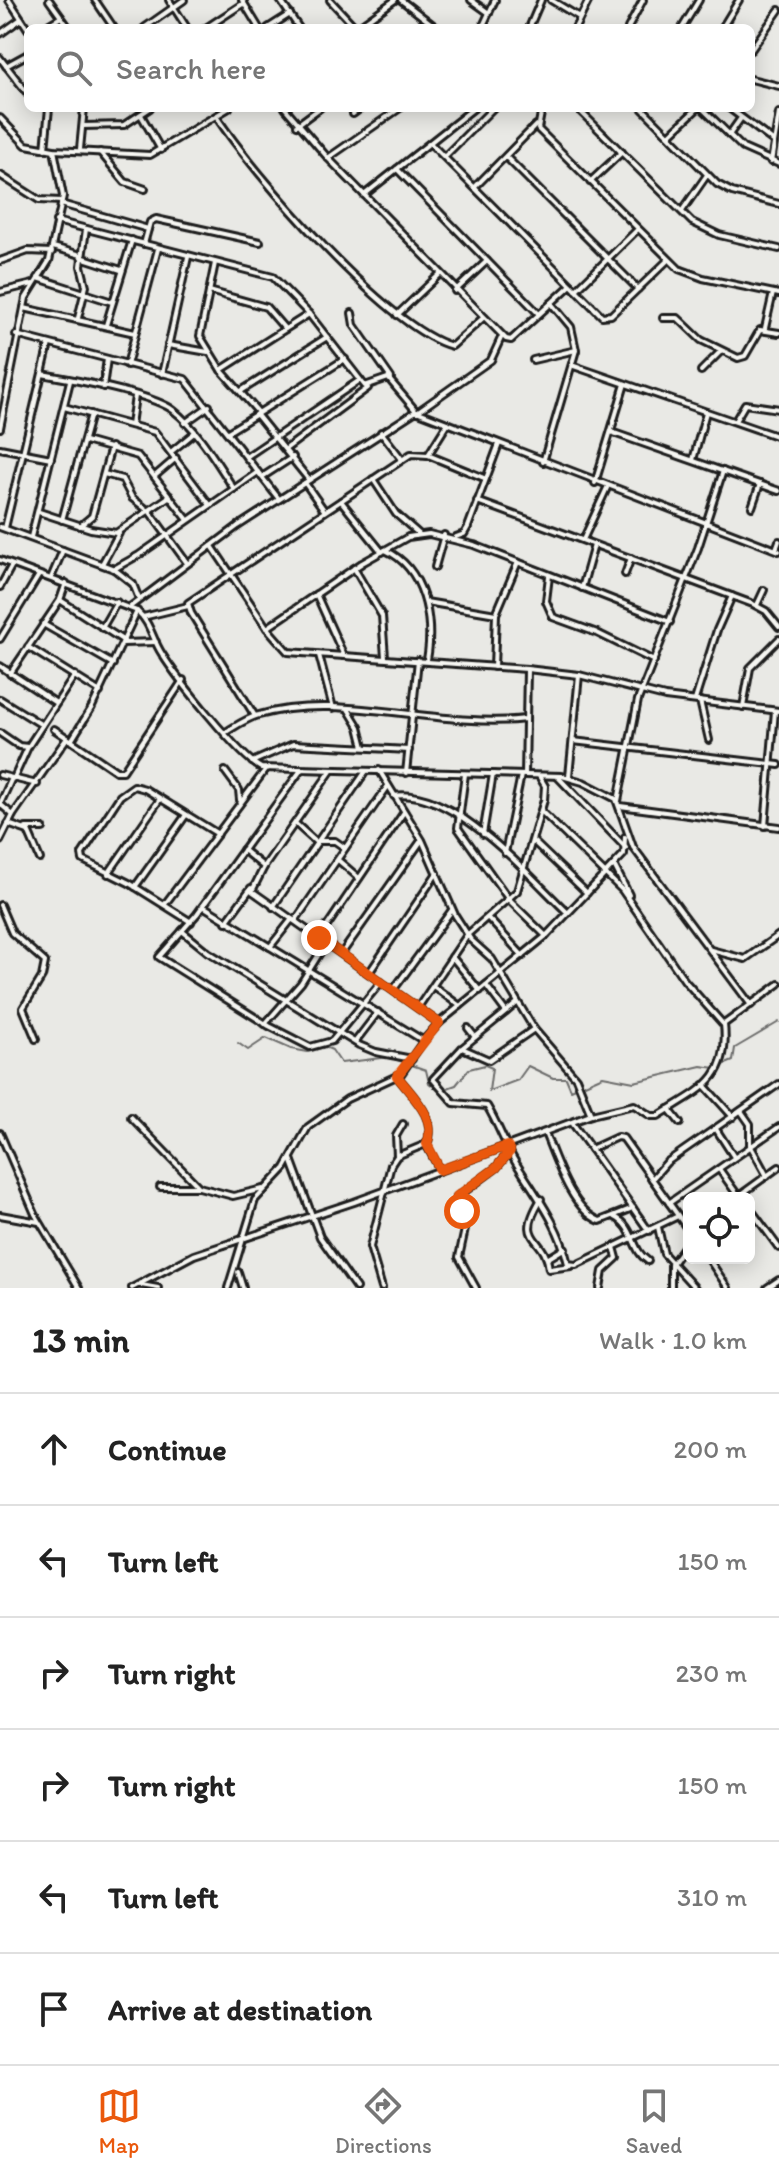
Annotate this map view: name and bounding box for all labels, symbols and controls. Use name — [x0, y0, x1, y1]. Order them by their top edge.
search box — [24, 24, 755, 112]
icon: search — [52, 46, 96, 90]
text: Search here — [116, 50, 266, 87]
route end — [301, 920, 337, 956]
map controls — [683, 1192, 755, 1264]
button: locate — [683, 1192, 755, 1264]
route start — [444, 1193, 480, 1229]
text: 13 min — [32, 1320, 129, 1361]
text: Walk · 1.0 km — [599, 1324, 747, 1356]
icon: ahead — [32, 1427, 76, 1471]
text: Continue — [108, 1431, 227, 1468]
text: 200 m — [674, 1433, 747, 1465]
icon: left — [32, 1539, 76, 1583]
text: Turn left — [108, 1543, 219, 1580]
text: 150 m — [678, 1545, 747, 1577]
icon: right — [32, 1651, 76, 1695]
text: Turn right — [108, 1655, 236, 1692]
text: 230 m — [675, 1657, 747, 1689]
icon: right — [32, 1763, 76, 1807]
text: Turn right — [108, 1767, 236, 1804]
text: 150 m — [678, 1769, 747, 1801]
icon: left — [32, 1875, 76, 1919]
text: Turn left — [108, 1879, 219, 1916]
text: 310 m — [677, 1881, 747, 1913]
icon: arrive — [32, 1987, 76, 2031]
text: Arrive at destination — [108, 1991, 372, 2028]
tab: Map — [97, 2084, 141, 2159]
tab: Directions — [335, 2084, 432, 2159]
tab: Saved — [626, 2084, 682, 2159]

